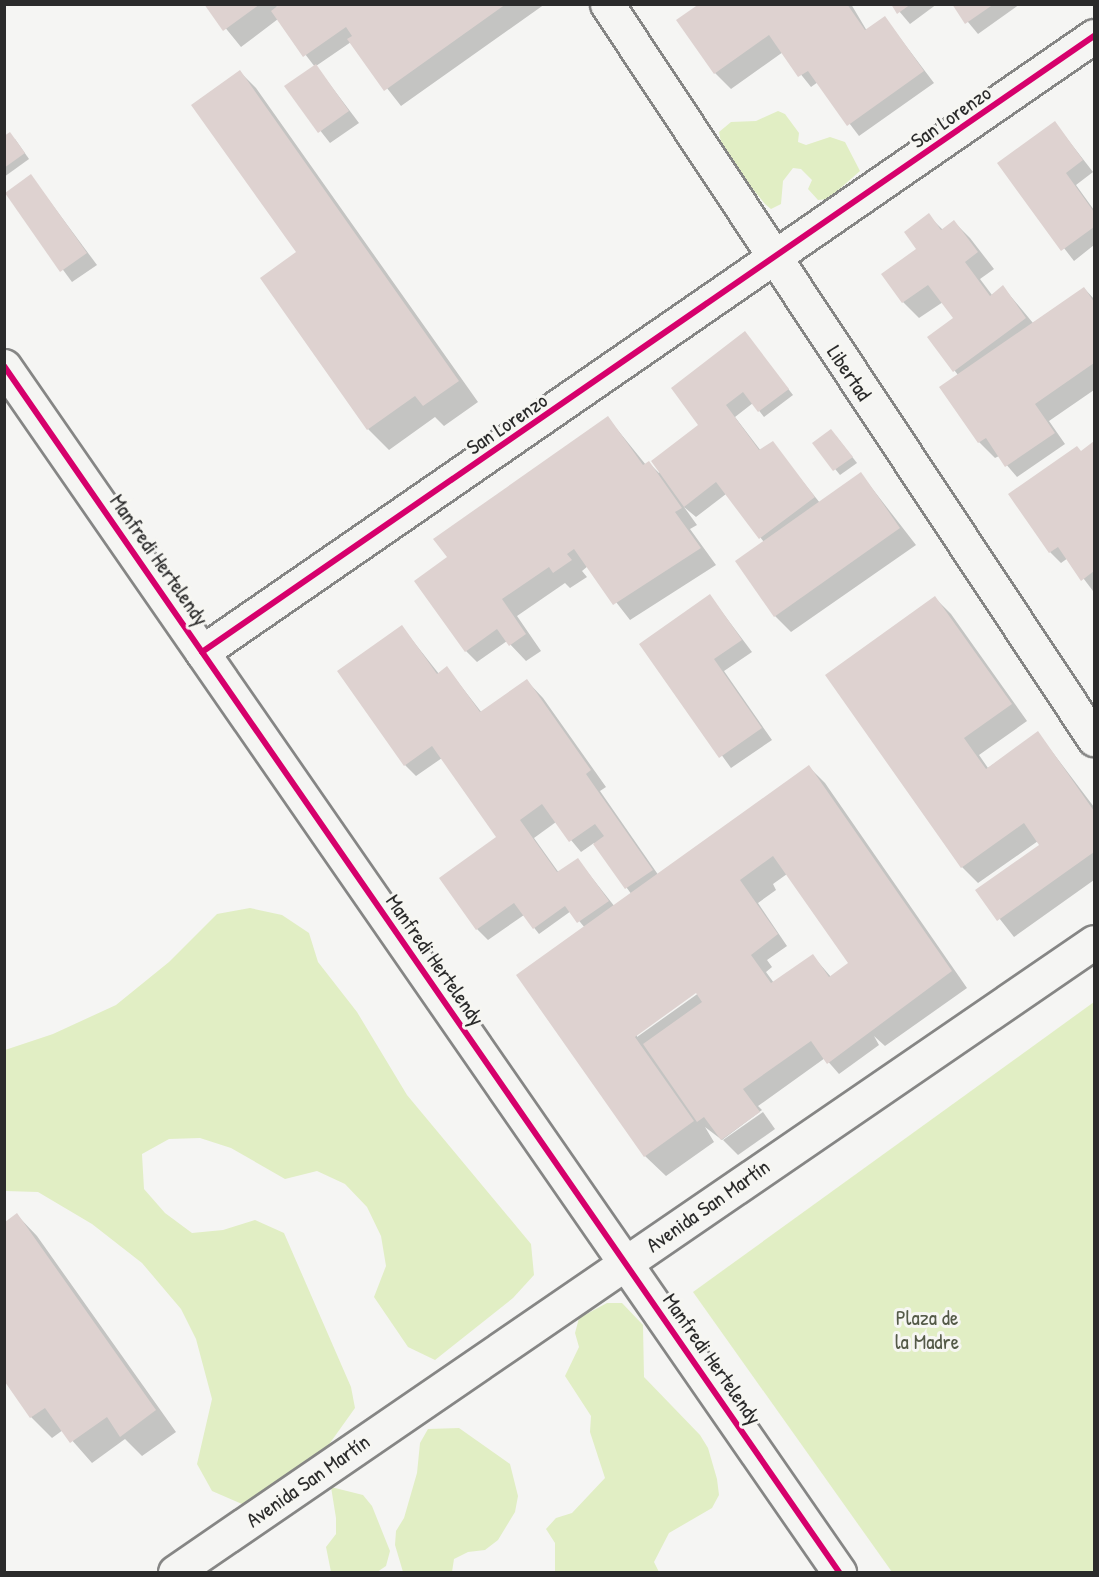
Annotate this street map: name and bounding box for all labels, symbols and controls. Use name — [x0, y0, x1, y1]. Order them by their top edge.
street label: San Lorenzo — [906, 80, 996, 154]
street label: Libertad — [821, 341, 877, 405]
street label: San Lorenzo — [462, 388, 552, 460]
street label: Manfredi Hertelendy — [104, 490, 214, 630]
street label: Manfredi Hertelendy — [380, 890, 490, 1030]
street label: Avenida San Martín — [641, 1154, 775, 1258]
street label: Manfredi Hertelendy — [657, 1289, 767, 1429]
park label: Plaza de la Madre — [895, 1305, 959, 1355]
street label: Avenida San Martín — [241, 1429, 375, 1533]

